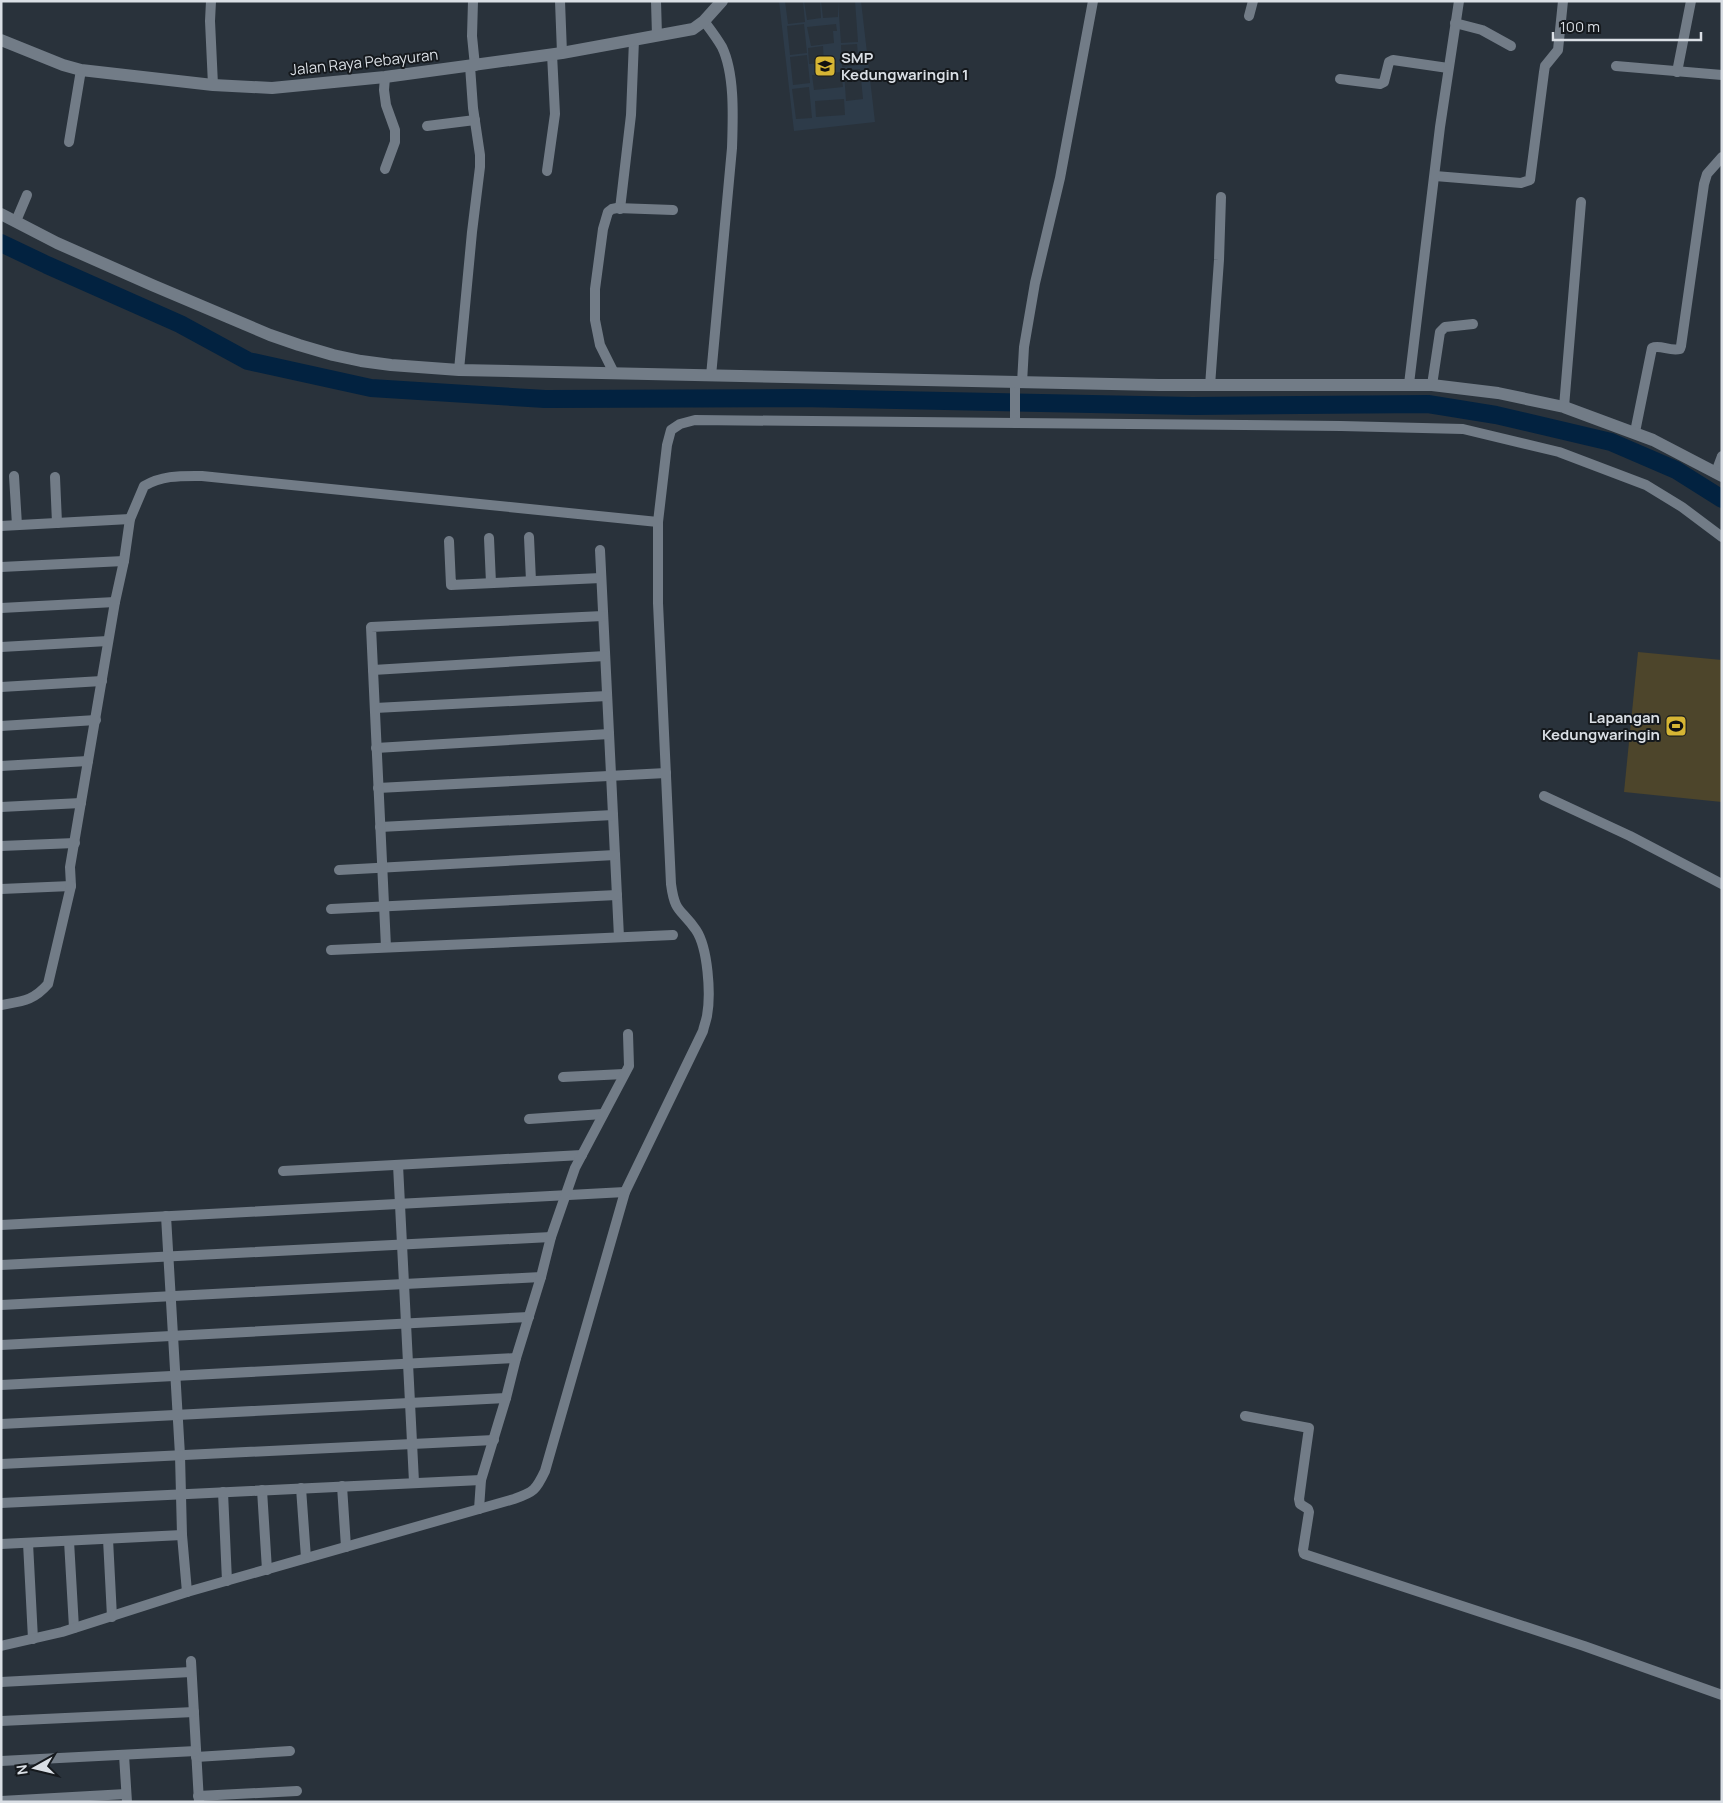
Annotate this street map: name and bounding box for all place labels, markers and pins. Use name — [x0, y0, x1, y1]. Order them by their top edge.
place label: SMP Kedungwaringin 1 — [841, 47, 969, 85]
school or university icon: SMP Kedungwaringin 1 — [813, 54, 837, 78]
place label: Lapangan Kedungwaringin — [1542, 707, 1660, 745]
sports icon: Lapangan Kedungwaringin — [1664, 714, 1688, 738]

